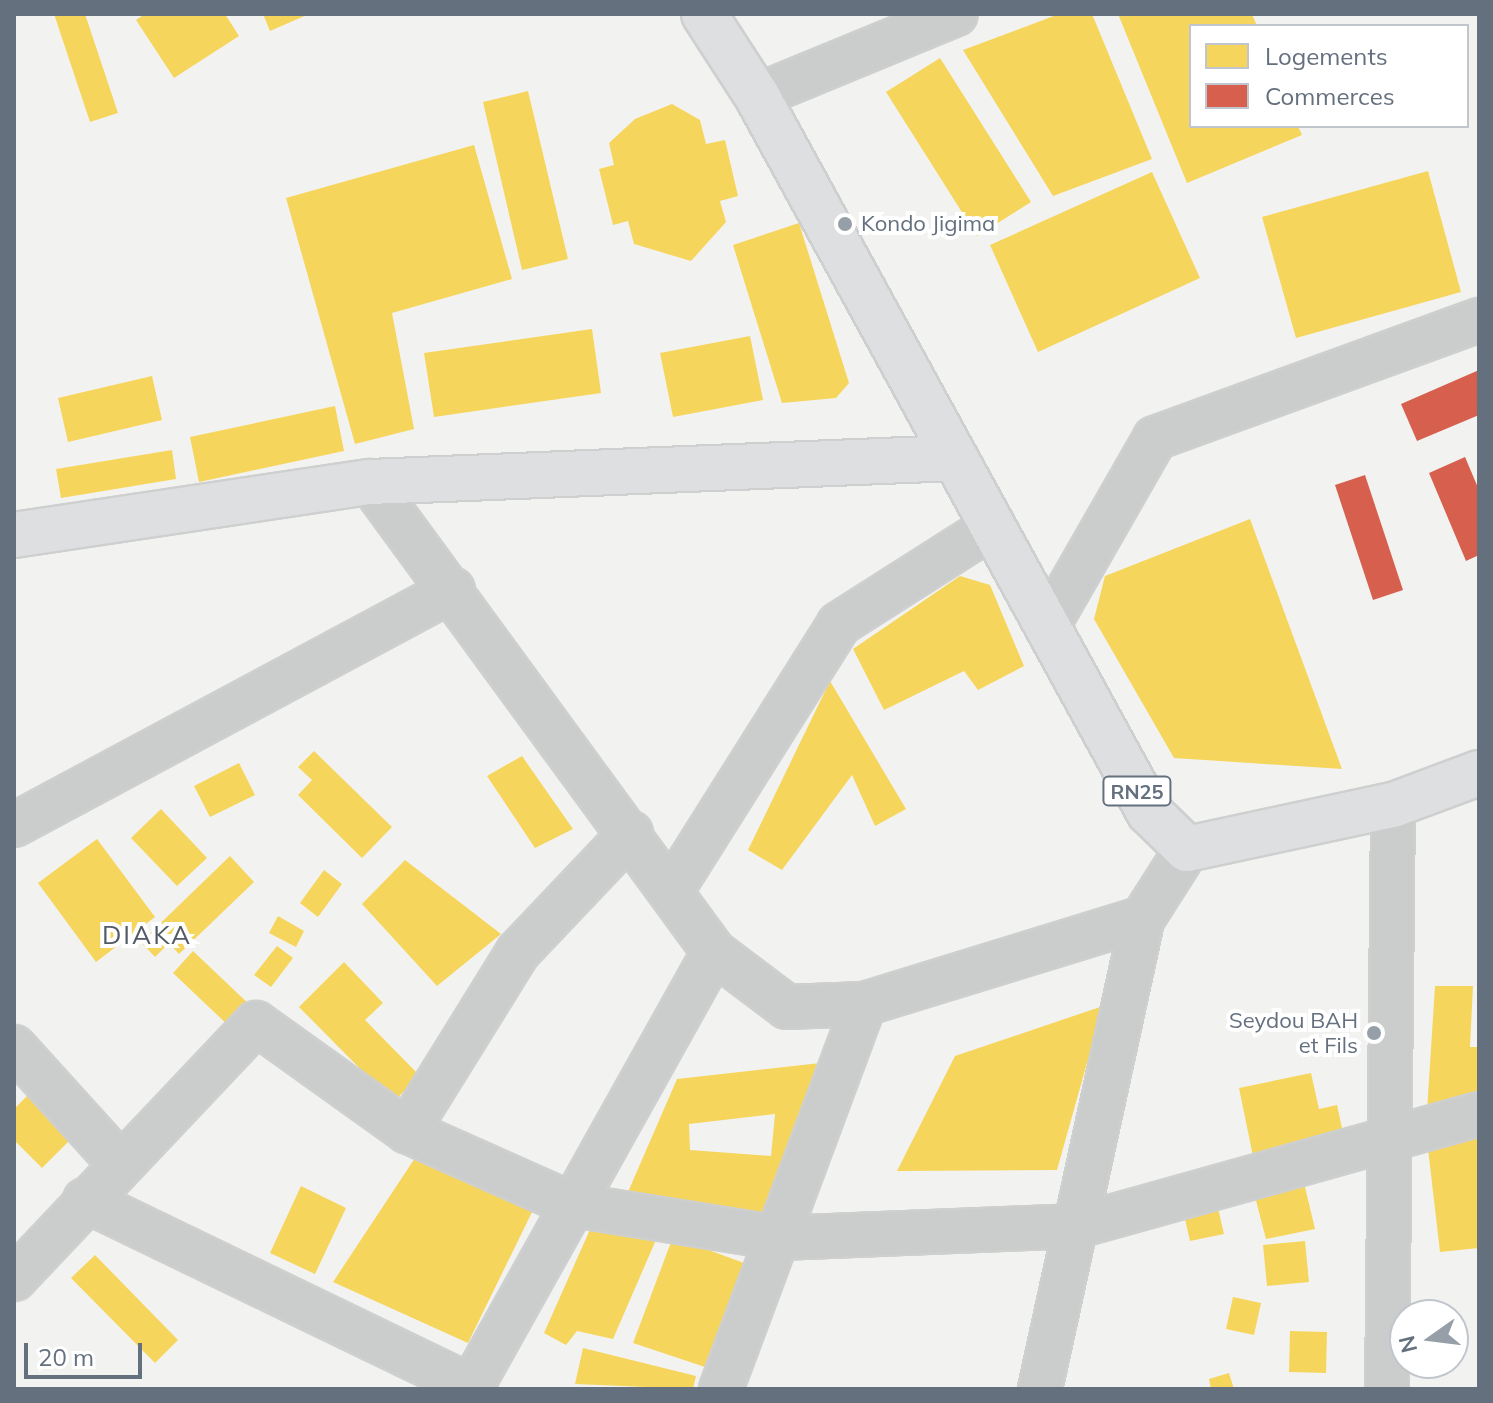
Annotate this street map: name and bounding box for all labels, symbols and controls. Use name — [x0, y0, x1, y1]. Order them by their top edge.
legend — [1189, 24, 1469, 128]
text: Logements — [1265, 41, 1388, 71]
text: Commerces — [1265, 81, 1395, 111]
place label: Kondo Jigima — [861, 211, 995, 237]
marker: Kondo Jigima — [836, 215, 854, 233]
road number: RN25 — [1101, 775, 1173, 807]
district label: DIAKA — [102, 919, 192, 951]
place label: Seydou BAH et Fils — [1229, 1007, 1358, 1058]
marker: Seydou BAH et Fils — [1365, 1024, 1383, 1042]
north arrow — [1389, 1299, 1469, 1379]
scale bar — [28, 1327, 146, 1377]
text: N — [1392, 1333, 1423, 1356]
text: 20 m — [38, 1342, 94, 1372]

